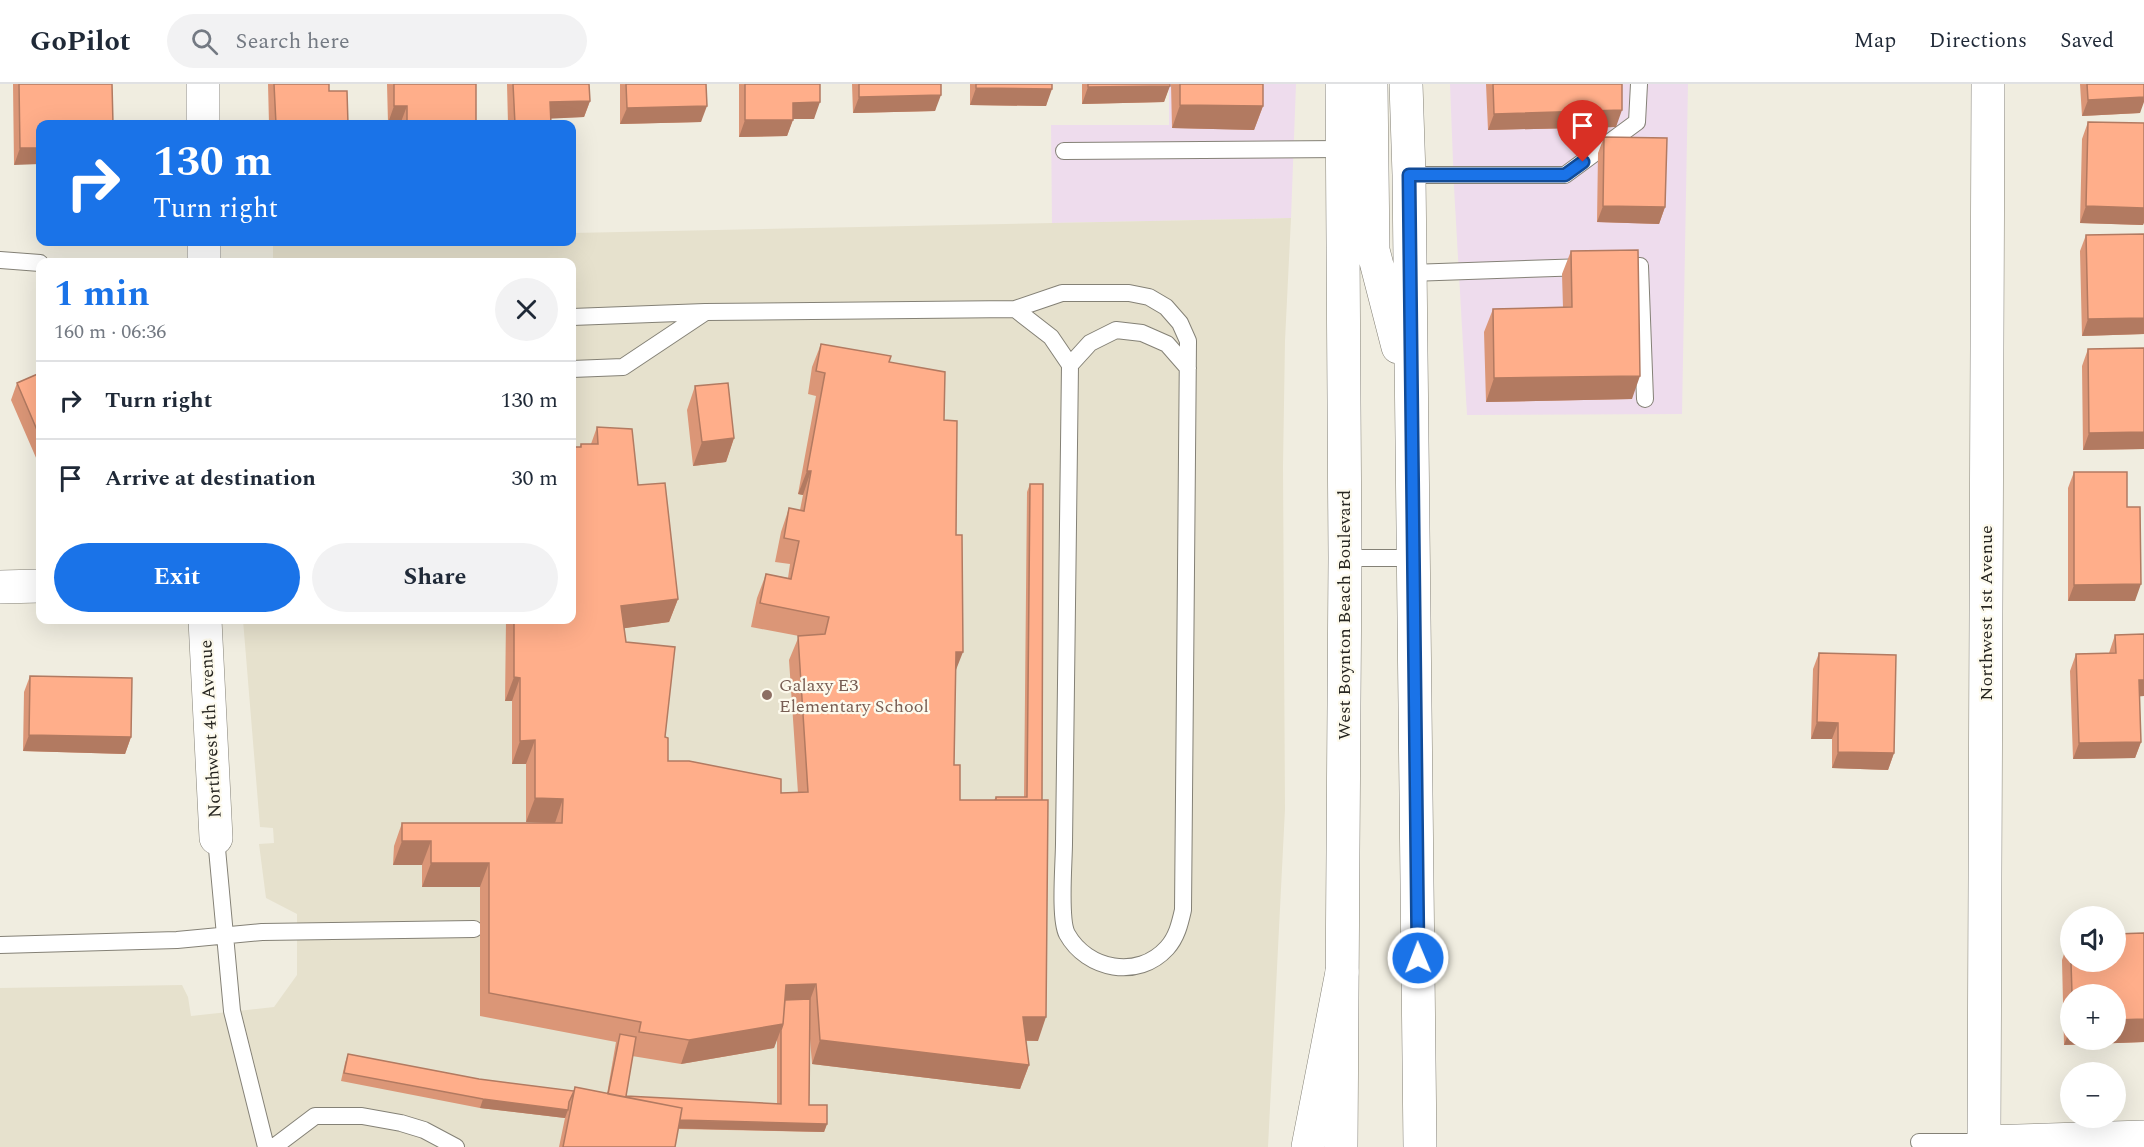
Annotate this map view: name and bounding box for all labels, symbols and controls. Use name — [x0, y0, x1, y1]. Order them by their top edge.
search box — [167, 14, 587, 68]
text: GoPilot — [30, 20, 131, 63]
icon: search — [188, 25, 221, 58]
text: Search here — [236, 25, 350, 58]
text: Map — [1854, 25, 1896, 57]
text: Directions — [1929, 25, 2027, 57]
text: Saved — [2060, 25, 2114, 57]
pin — [1557, 100, 1608, 162]
icon: arrive — [1566, 109, 1599, 142]
text: 130 m — [153, 131, 272, 194]
icon: right — [54, 144, 132, 222]
text: Turn right — [153, 188, 278, 230]
text: 1 min — [54, 267, 150, 322]
button: close — [495, 278, 558, 341]
text: 160 m · 06:36 — [54, 317, 166, 347]
icon: right — [54, 384, 87, 417]
text: Turn right — [105, 384, 212, 417]
text: 130 m — [501, 384, 558, 417]
icon: arrive — [54, 462, 87, 495]
text: Arrive at destination — [105, 462, 316, 495]
text: 30 m — [512, 462, 558, 495]
street label: West Boynton Beach Boulevard — [1331, 490, 1358, 740]
street label: Northwest 1st Avenue — [1973, 525, 2000, 701]
button: Exit — [54, 543, 300, 612]
button: Share — [312, 543, 558, 612]
street label: Northwest 4th Avenue — [192, 639, 229, 819]
place label: Galaxy E3 Elementary School — [779, 672, 929, 720]
marker: Galaxy E3 Elementary School — [760, 688, 774, 702]
map controls — [2060, 906, 2126, 1128]
button: sound — [2060, 906, 2126, 972]
position arrow — [1386, 926, 1450, 990]
button: + — [2060, 984, 2126, 1050]
button: − — [2060, 1062, 2126, 1128]

